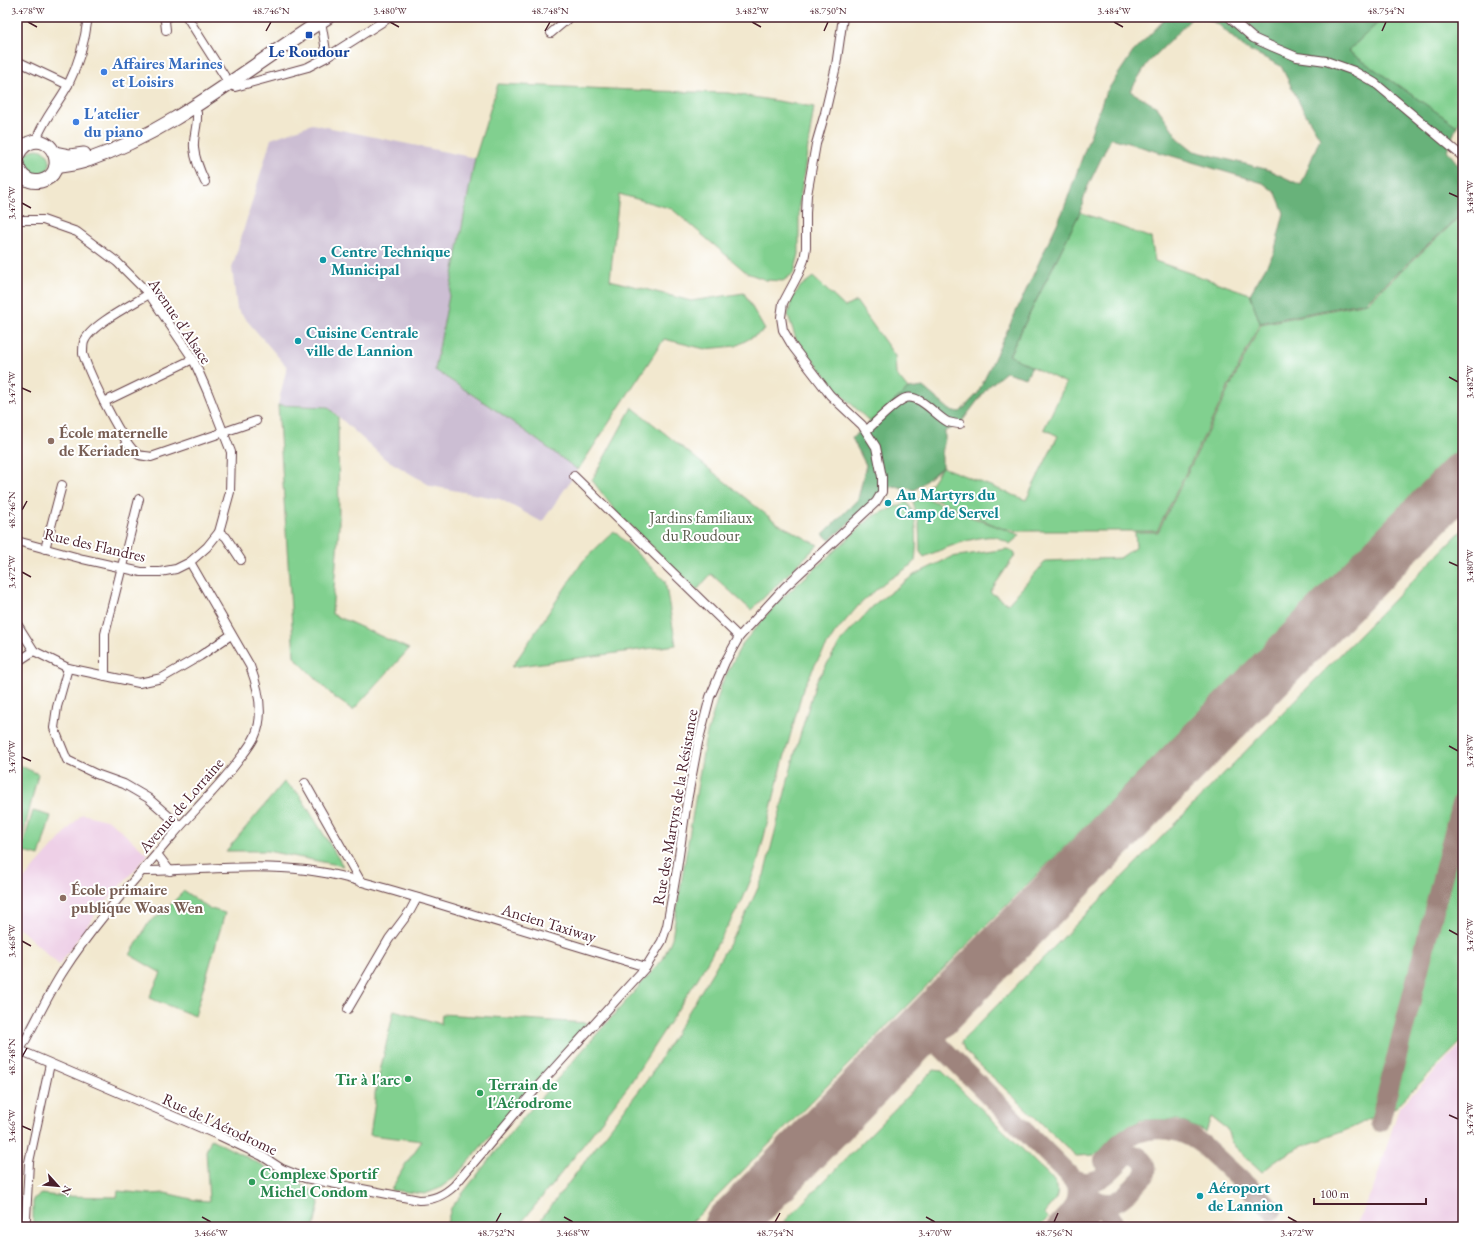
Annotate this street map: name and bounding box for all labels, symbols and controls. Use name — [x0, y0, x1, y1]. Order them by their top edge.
text: 3.478°W — [11, 4, 46, 17]
text: 48.746°N — [252, 4, 290, 17]
text: 3.480°W — [373, 4, 408, 17]
text: 48.748°N — [531, 4, 569, 17]
text: 3.482°W — [735, 4, 770, 17]
text: 48.750°N — [809, 4, 847, 17]
text: 3.484°W — [1097, 4, 1132, 17]
text: 48.754°N — [1367, 4, 1405, 17]
marker: Le Roudour — [304, 30, 314, 40]
place label: Le Roudour — [268, 41, 350, 62]
place label: Affaires Marines et Loisirs — [111, 53, 223, 92]
marker: Affaires Marines et Loisirs — [99, 67, 109, 77]
place label: L'atelier du piano — [84, 103, 143, 142]
marker: L'atelier du piano — [71, 117, 81, 127]
text: 3.484°W — [1463, 179, 1476, 214]
text: 3.476°W — [5, 185, 18, 220]
place label: Centre Technique Municipal — [331, 241, 450, 280]
marker: Centre Technique Municipal — [318, 255, 328, 265]
street label: Avenue d'Alsace — [143, 273, 216, 368]
place label: Cuisine Centrale ville de Lannion — [306, 322, 418, 361]
marker: Cuisine Centrale ville de Lannion — [293, 336, 303, 346]
text: 3.482°W — [1463, 364, 1476, 399]
text: 3.474°W — [5, 370, 18, 405]
place label: École maternelle de Keriaden — [59, 422, 168, 461]
marker: École maternelle de Keriaden — [46, 436, 56, 446]
place label: Au Martyrs du Camp de Servel — [895, 484, 999, 523]
text: 48.746°N — [5, 491, 18, 529]
marker: Au Martyrs du Camp de Servel — [883, 498, 893, 508]
park label: Jardins familiaux du Roudour — [648, 507, 753, 546]
street label: Rue des Flandres — [42, 523, 148, 567]
text: 3.480°W — [1463, 548, 1476, 583]
text: 3.472°W — [5, 554, 18, 589]
street label: Rue des Martyrs de la Résistance — [647, 707, 703, 907]
text: 3.478°W — [1463, 733, 1476, 768]
text: 3.470°W — [5, 739, 18, 774]
street label: Avenue de Lorraine — [133, 753, 228, 858]
place label: École primaire publique Woas Wen — [71, 879, 203, 918]
marker: École primaire publique Woas Wen — [58, 893, 68, 903]
street label: Ancien Taxiway — [498, 898, 600, 948]
text: 3.476°W — [1463, 917, 1476, 952]
text: 3.468°W — [5, 923, 18, 958]
text: 48.748°N — [5, 1038, 18, 1076]
place label: Tir à l'arc — [335, 1069, 400, 1090]
marker: Tir à l'arc — [403, 1074, 413, 1084]
place label: Terrain de l'Aérodrome — [488, 1074, 572, 1113]
street label: Rue de l'Aérodrome — [159, 1088, 281, 1160]
marker: Terrain de l'Aérodrome — [475, 1088, 485, 1098]
text: 3.474°W — [1463, 1101, 1476, 1136]
text: 3.466°W — [5, 1108, 18, 1143]
place label: Complexe Sportif Michel Condom — [260, 1163, 380, 1202]
north arrow — [38, 1166, 78, 1206]
marker: Complexe Sportif Michel Condom — [247, 1177, 257, 1187]
place label: Aéroport de Lannion — [1207, 1177, 1283, 1216]
scale bar — [1314, 1180, 1426, 1206]
text: N — [59, 1183, 75, 1198]
text: 100 m — [1320, 1186, 1350, 1202]
marker: Aéroport de Lannion — [1195, 1191, 1205, 1201]
text: 3.466°W — [194, 1226, 229, 1239]
text: 48.752°N — [477, 1226, 515, 1239]
text: 3.468°W — [556, 1226, 591, 1239]
text: 48.754°N — [756, 1226, 794, 1239]
text: 3.470°W — [918, 1226, 953, 1239]
text: 48.756°N — [1035, 1226, 1073, 1239]
text: 3.472°W — [1280, 1226, 1315, 1239]

